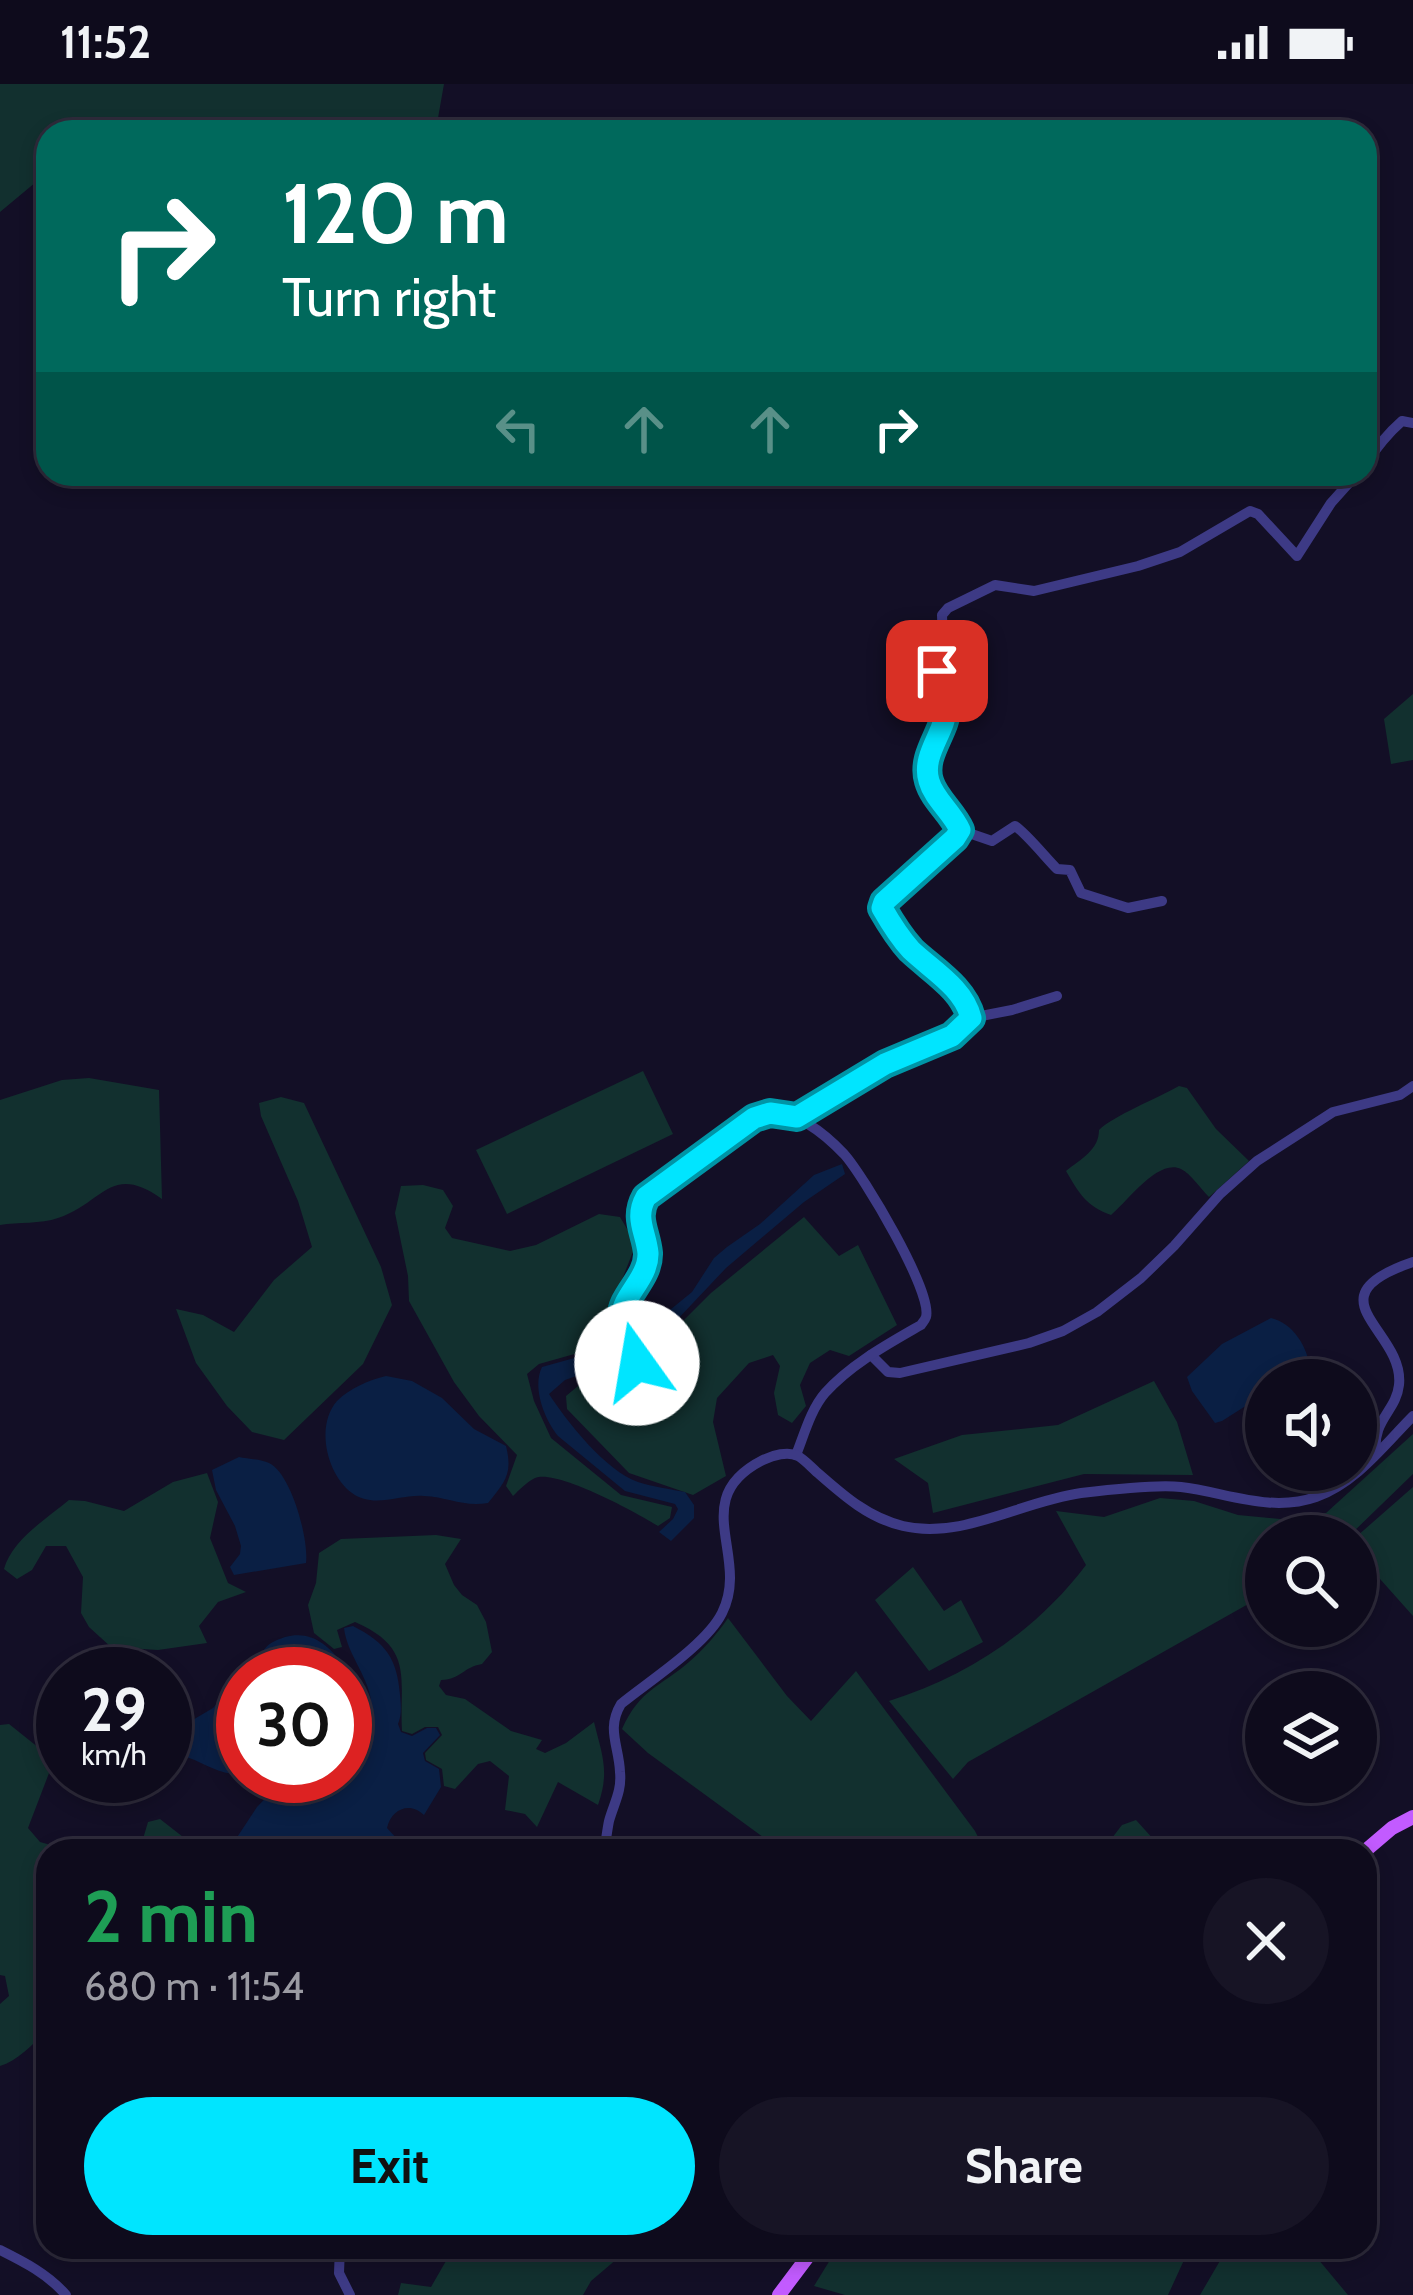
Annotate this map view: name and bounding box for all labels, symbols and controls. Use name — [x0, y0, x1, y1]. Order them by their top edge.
text: 11:52 — [60, 15, 151, 69]
text: 120 m — [282, 162, 509, 264]
icon: right — [84, 168, 240, 324]
text: Turn right — [282, 264, 496, 330]
icon: left — [485, 396, 551, 462]
icon: ahead — [611, 396, 677, 462]
icon: ahead — [737, 396, 803, 462]
icon: right — [863, 396, 929, 462]
pin — [886, 620, 988, 722]
icon: arrive — [904, 638, 970, 704]
position arrow — [574, 1300, 700, 1426]
map controls — [1245, 1359, 1377, 1803]
button: sound — [1245, 1359, 1377, 1491]
button: search — [1245, 1515, 1377, 1647]
speed limit sign: 30 — [216, 1647, 372, 1803]
button: layers — [1245, 1671, 1377, 1803]
text: 29 — [81, 1673, 147, 1746]
text: km/h — [81, 1736, 147, 1773]
text: 2 min — [84, 1873, 258, 1960]
button: close — [1203, 1878, 1329, 2004]
text: 680 m · 11:54 — [84, 1962, 304, 2010]
button: Exit — [84, 2097, 695, 2235]
button: Share — [719, 2097, 1329, 2235]

